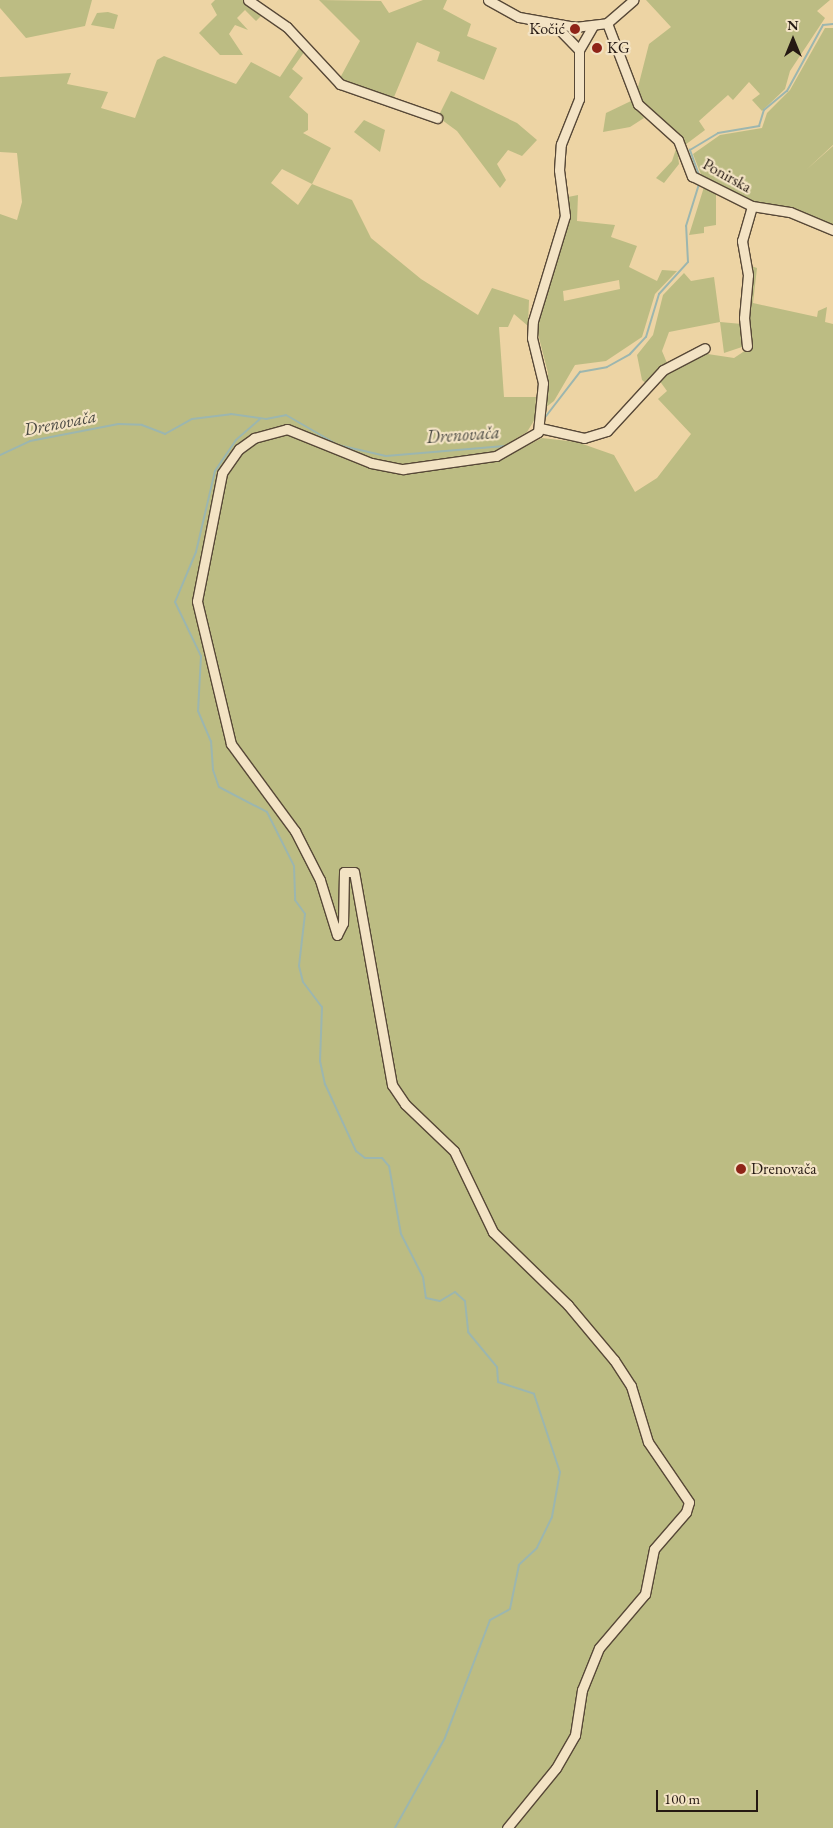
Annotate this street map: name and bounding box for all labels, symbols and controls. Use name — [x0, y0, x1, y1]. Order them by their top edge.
north arrow — [768, 15, 818, 65]
text: N — [787, 16, 799, 34]
place label: Kočić — [529, 19, 565, 39]
marker: Kočić — [569, 23, 581, 35]
place label: KG — [607, 38, 630, 58]
marker: KG — [591, 42, 603, 54]
street label: Ponirska — [699, 155, 755, 197]
water label: Drenovača — [22, 405, 98, 441]
water label: Drenovača — [426, 422, 500, 448]
place label: Drenovača — [751, 1159, 817, 1179]
marker: Drenovača — [735, 1163, 747, 1175]
scale bar — [658, 1780, 760, 1812]
text: 100 m — [664, 1789, 700, 1808]

